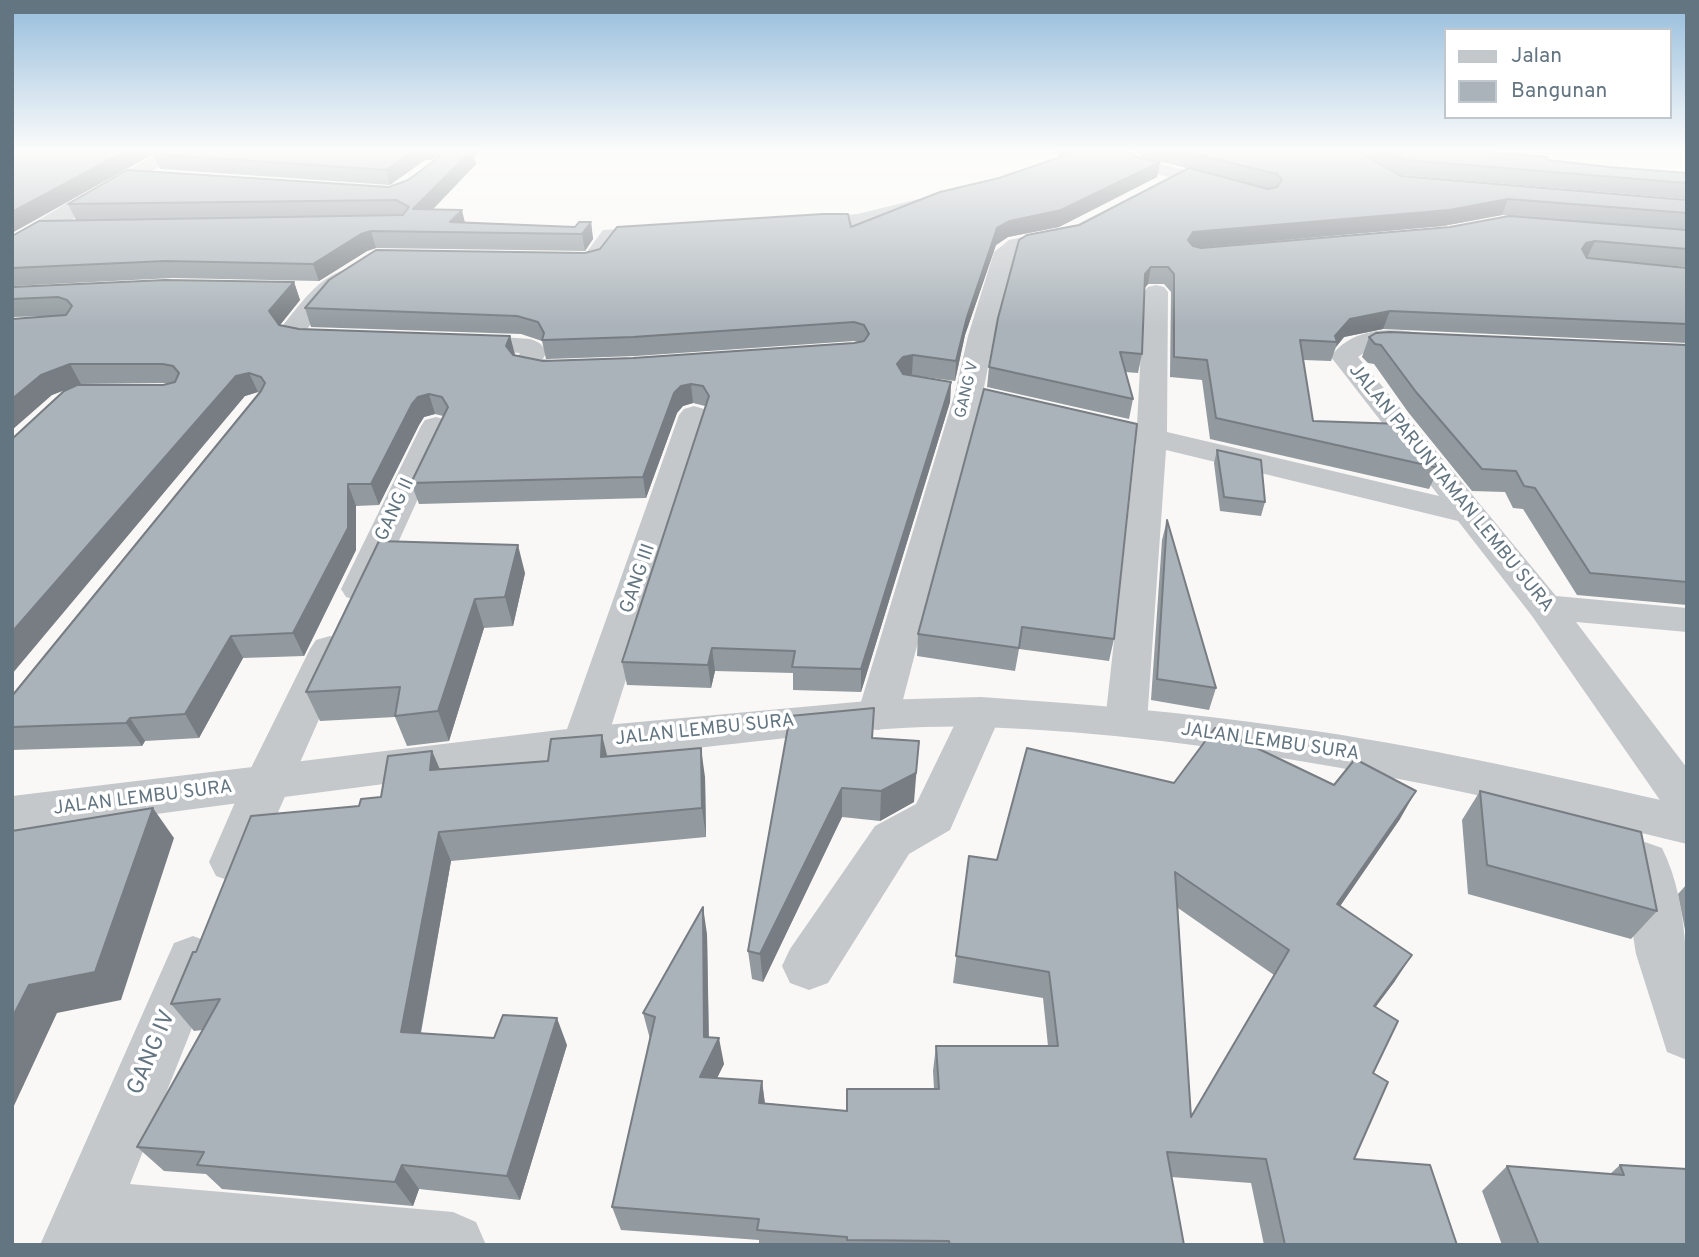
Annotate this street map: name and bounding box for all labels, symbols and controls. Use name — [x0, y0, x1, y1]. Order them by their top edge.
legend — [1444, 28, 1671, 119]
text: Jalan — [1511, 43, 1562, 70]
text: Bangunan — [1511, 78, 1607, 105]
street label: GANG V — [952, 360, 984, 420]
street label: JALAN PARUN TAMAN LEMBU SURA — [1343, 360, 1557, 618]
street label: GANG II — [372, 475, 420, 545]
street label: GANG III — [616, 541, 662, 617]
street label: JALAN LEMBU SURA — [614, 710, 796, 752]
street label: JALAN LEMBU SURA — [1179, 719, 1361, 767]
street label: JALAN LEMBU SURA — [52, 777, 234, 821]
street label: GANG IV — [123, 1006, 183, 1100]

